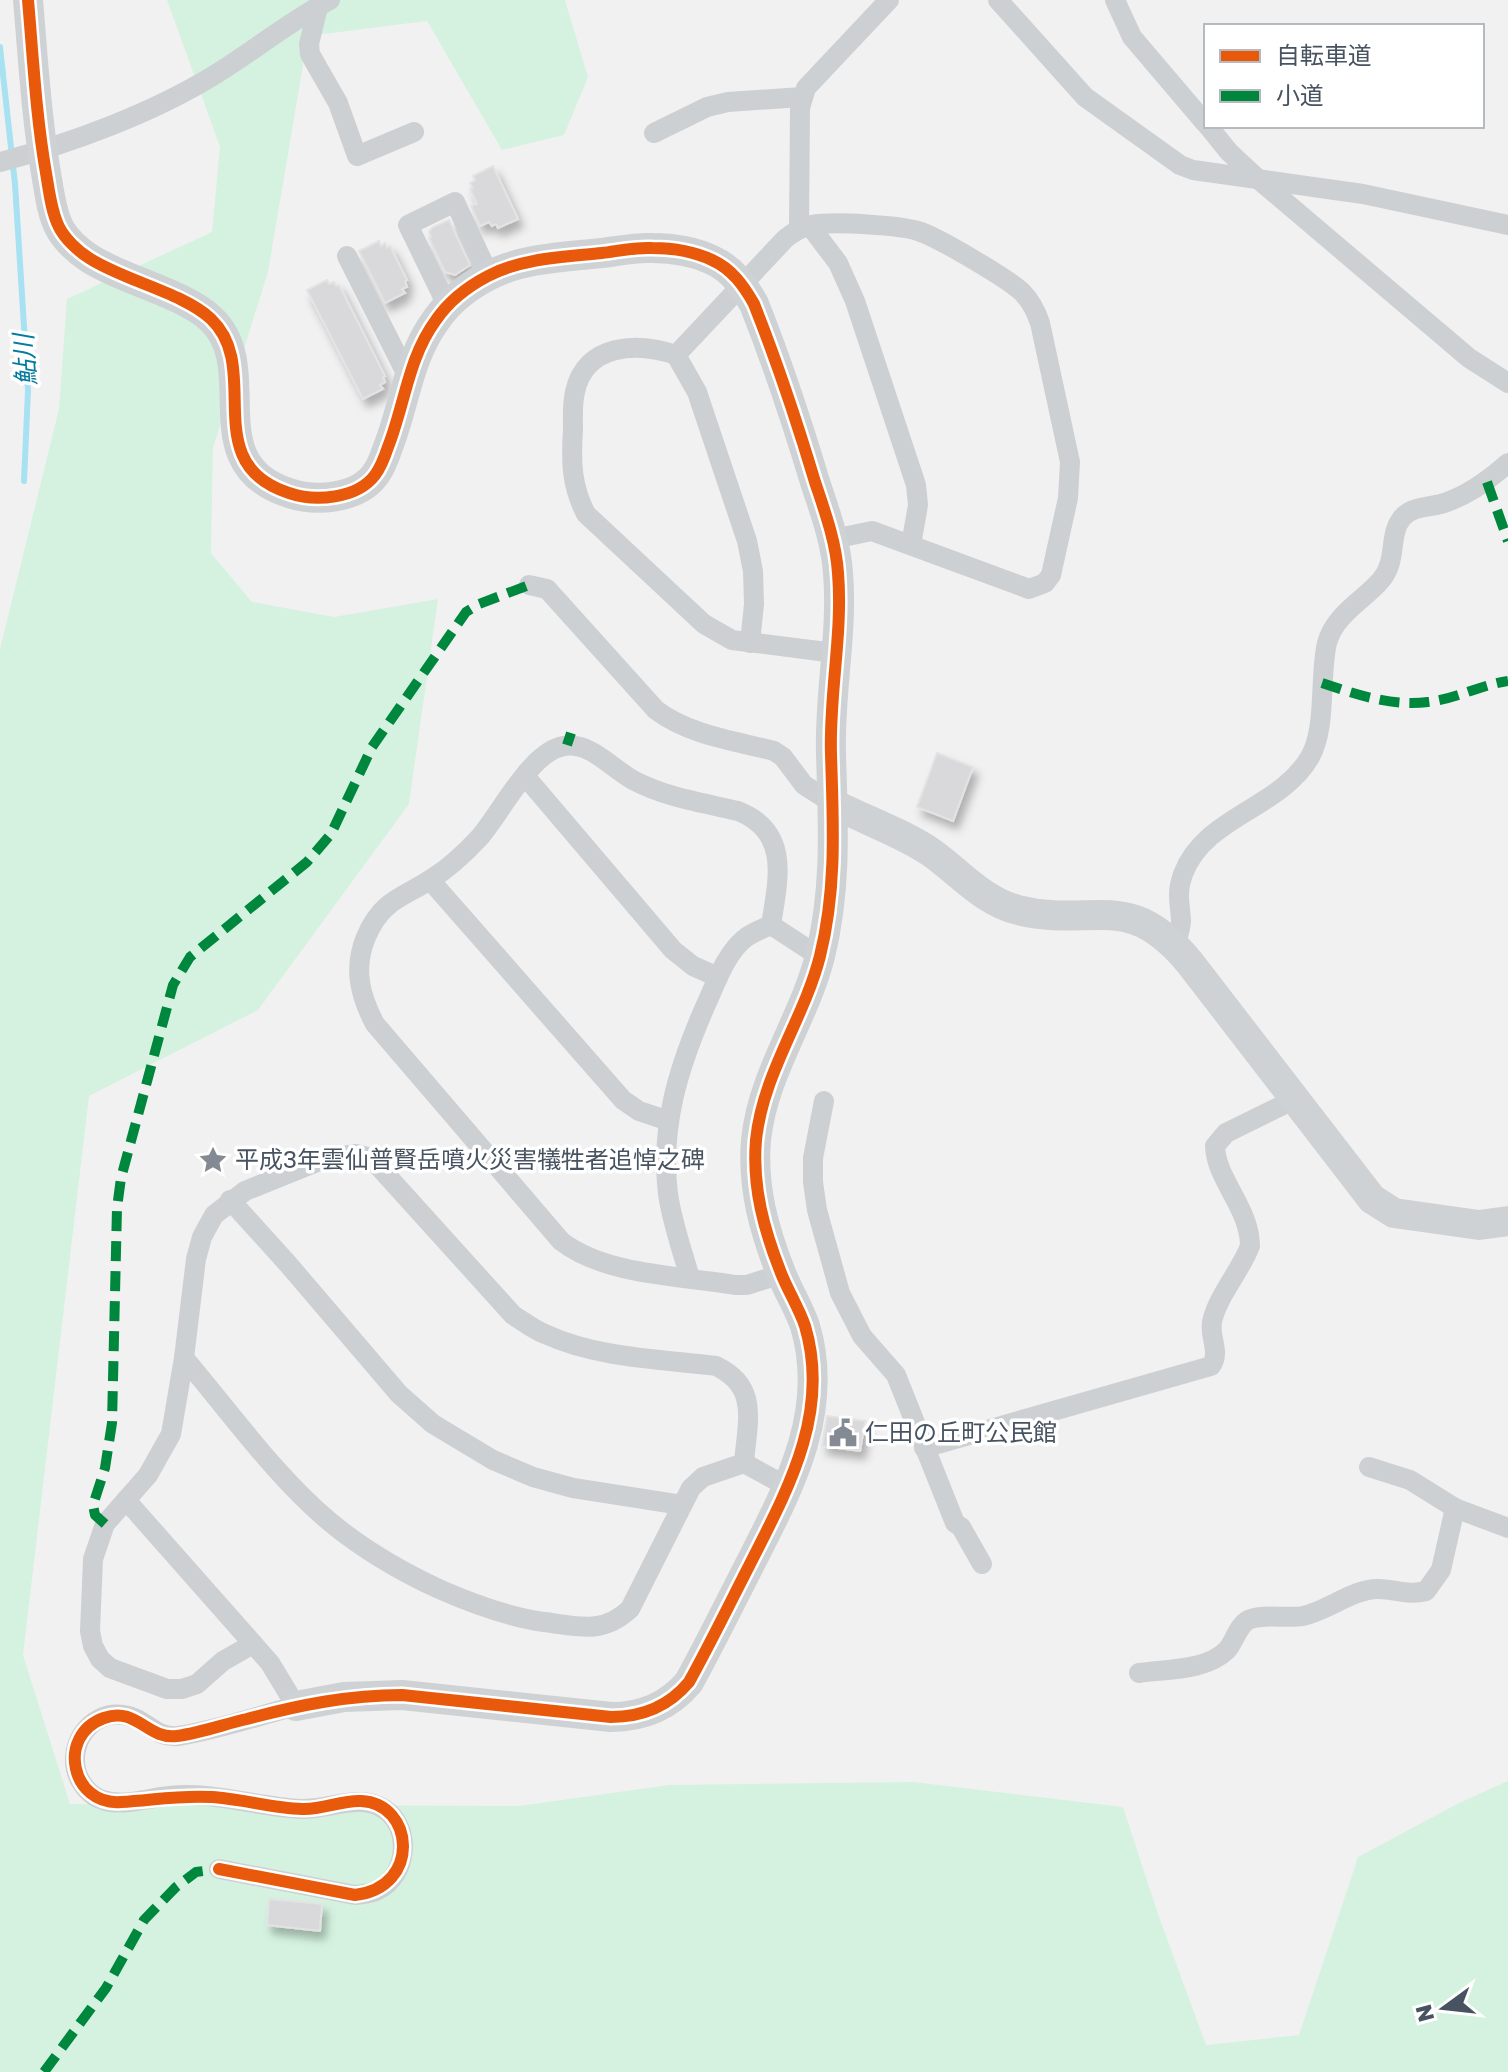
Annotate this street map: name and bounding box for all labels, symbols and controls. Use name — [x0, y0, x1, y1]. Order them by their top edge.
legend — [1204, 24, 1484, 128]
text: 自転車道 — [1276, 40, 1372, 69]
text: 小道 — [1276, 80, 1324, 109]
water label: 鮎川 — [7, 330, 42, 387]
place label: 平成3年雲仙普賢岳噴火災害犠牲者追悼之碑 — [235, 1144, 705, 1173]
place icon: 平成3年雲仙普賢岳噴火災害犠牲者追悼之碑 — [198, 1145, 228, 1175]
place label: 仁田の丘町公民館 — [865, 1417, 1057, 1446]
public building icon: 仁田の丘町公民館 — [828, 1418, 858, 1448]
north arrow — [1404, 1968, 1484, 2048]
text: N — [1409, 2002, 1439, 2025]

